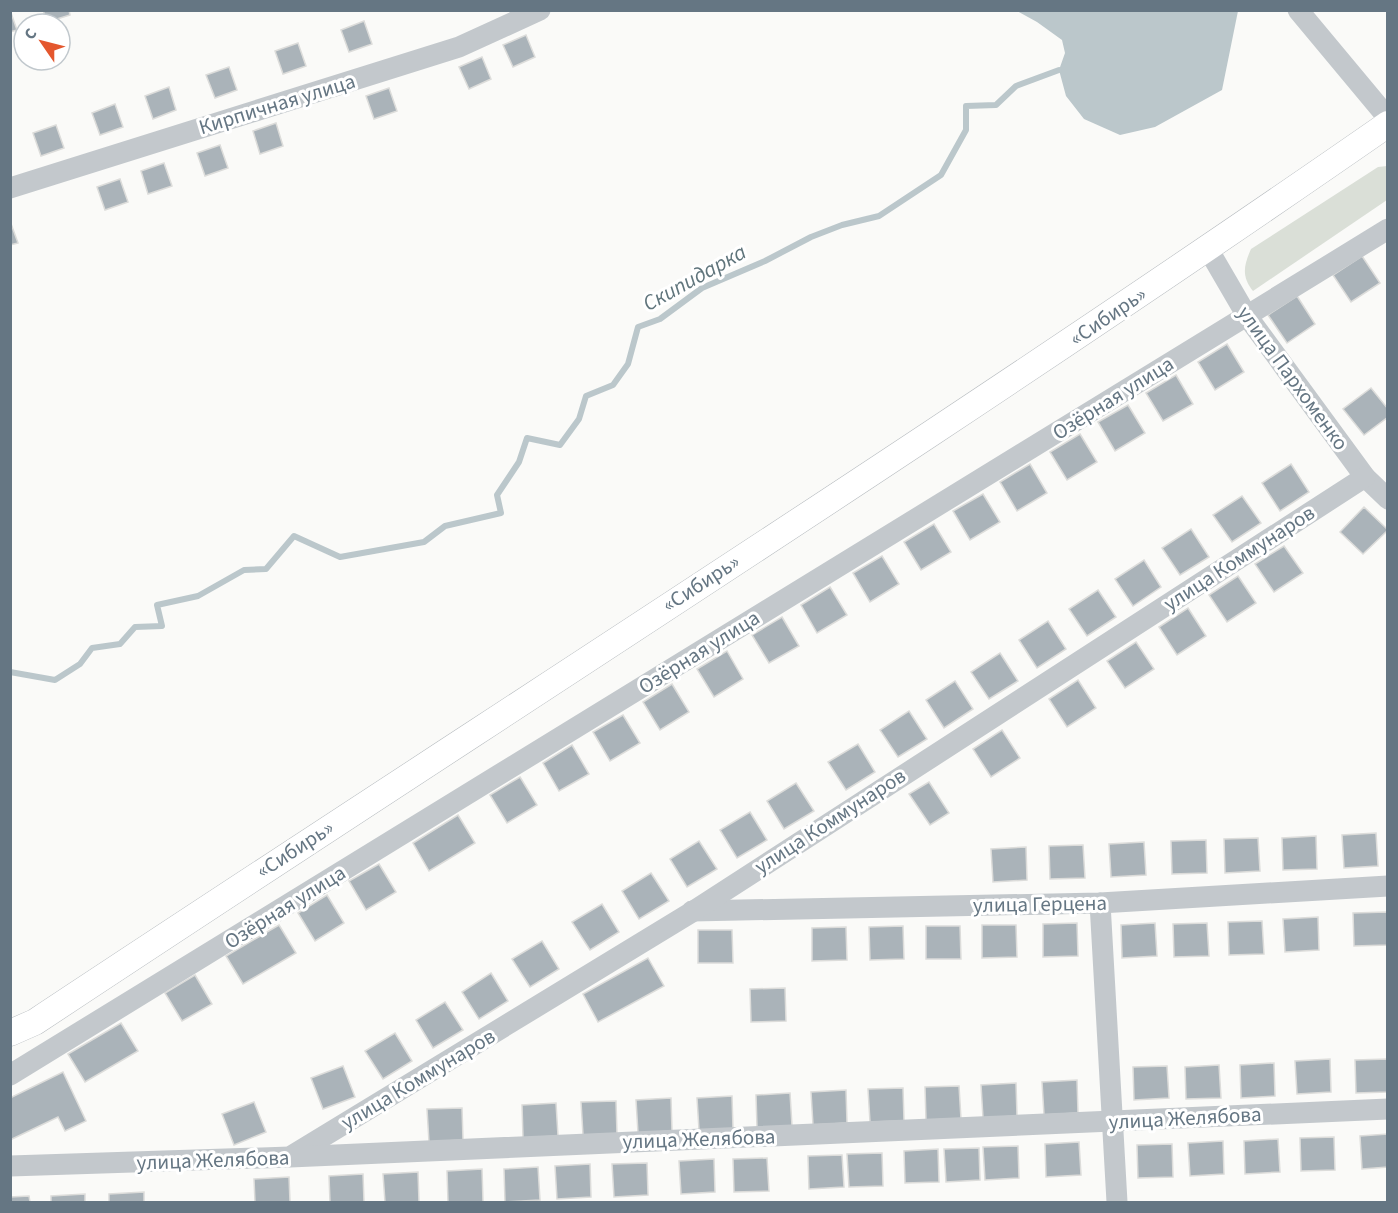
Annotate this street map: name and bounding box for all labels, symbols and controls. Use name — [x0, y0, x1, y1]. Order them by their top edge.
north arrow — [12, 12, 72, 72]
text: С — [19, 24, 42, 44]
street label: Кирпичная улица — [195, 66, 359, 142]
water label: Скипидарка — [637, 236, 752, 319]
street label: «Сибирь» — [1063, 279, 1153, 353]
street label: улица Пархоменко — [1230, 300, 1356, 456]
street label: Озёрная улица — [1047, 349, 1179, 447]
street label: улица Коммунаров — [1157, 498, 1321, 618]
street label: «Сибирь» — [656, 547, 746, 619]
street label: Озёрная улица — [633, 603, 765, 701]
street label: улица Коммунаров — [748, 761, 912, 881]
street label: «Сибирь» — [250, 813, 340, 885]
street label: Озёрная улица — [219, 858, 351, 956]
street label: улица Герцена — [973, 888, 1107, 920]
street label: улица Коммунаров — [335, 1021, 501, 1137]
street label: улица Желябова — [1108, 1099, 1262, 1137]
street label: улица Желябова — [622, 1121, 776, 1157]
street label: улица Желябова — [136, 1142, 290, 1178]

